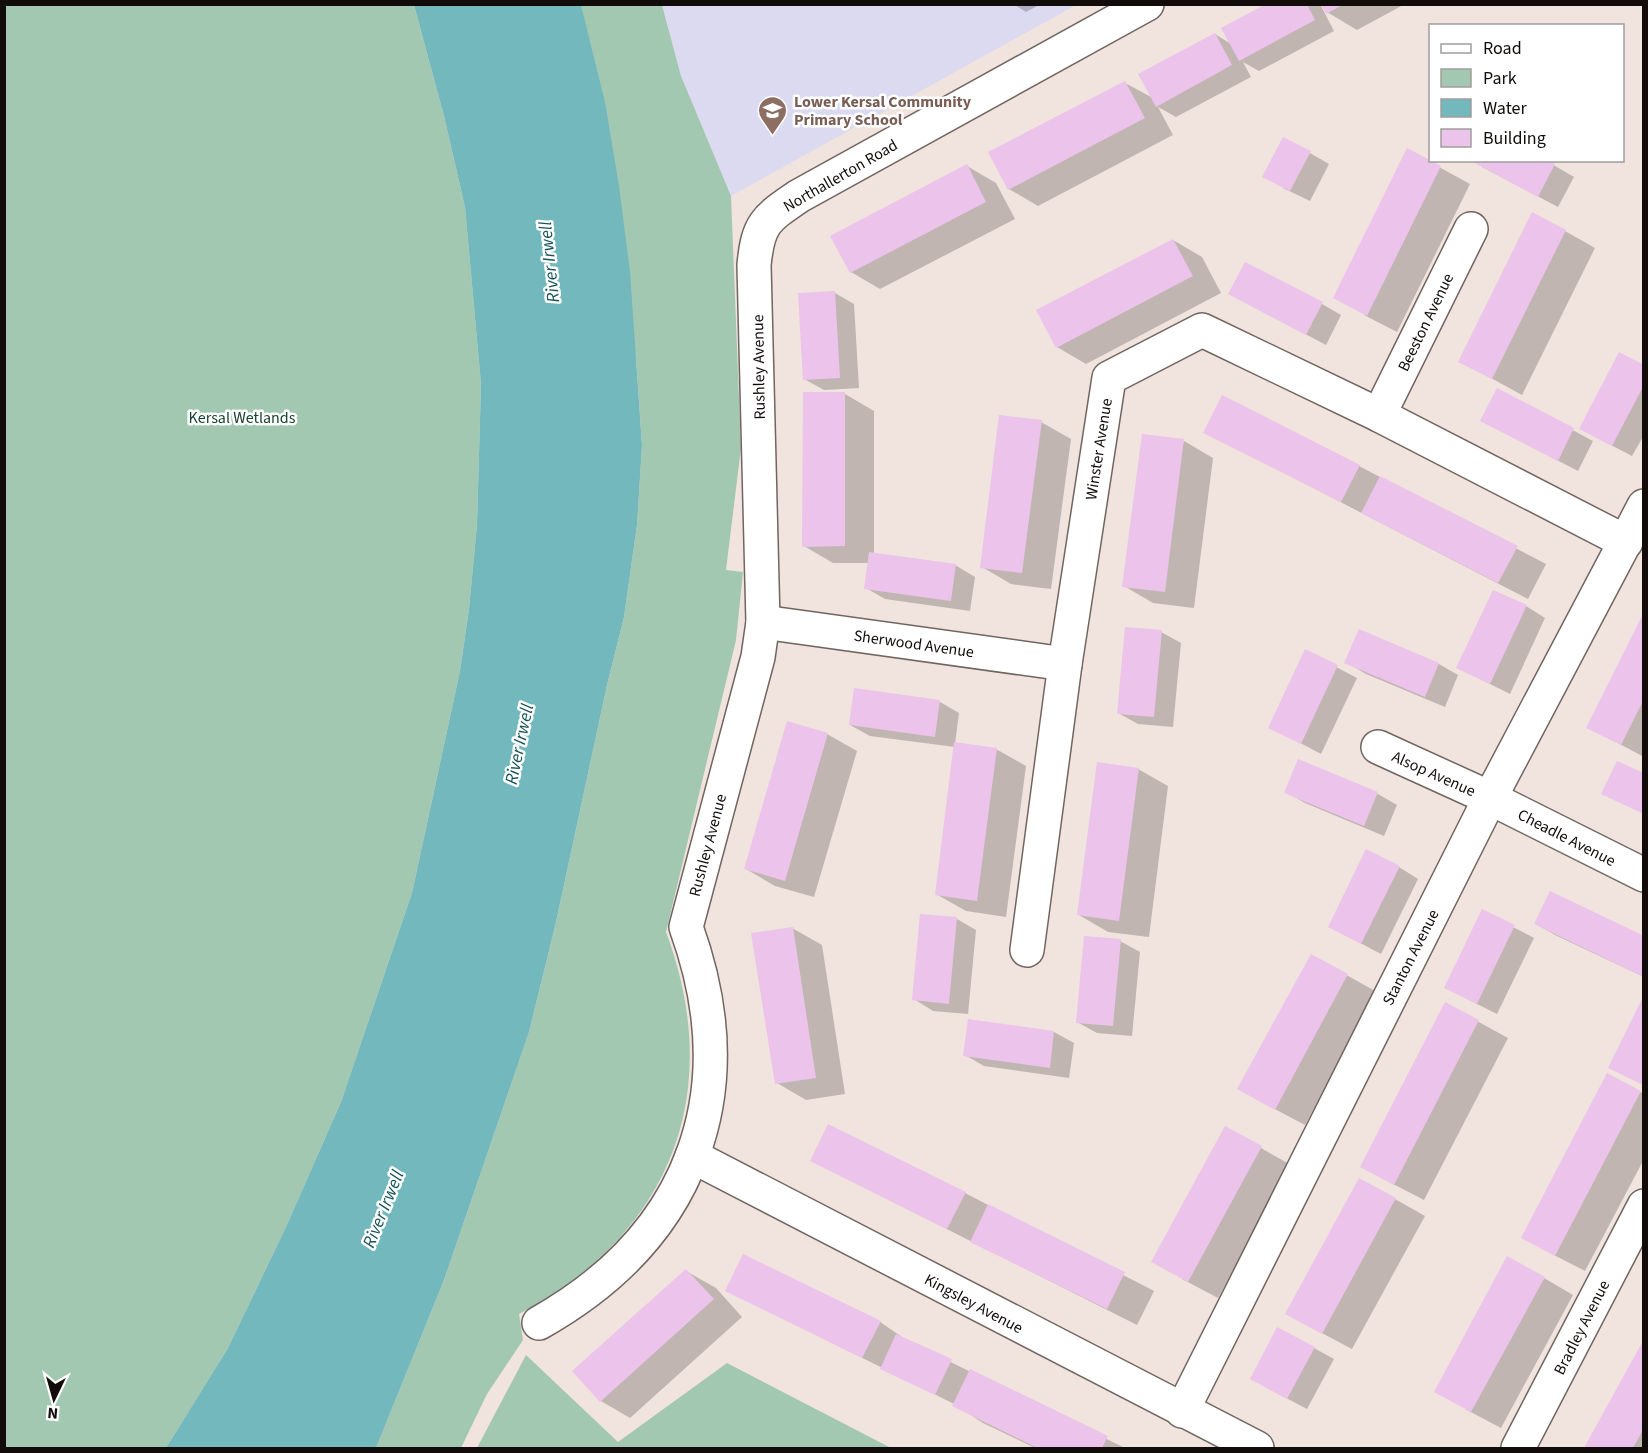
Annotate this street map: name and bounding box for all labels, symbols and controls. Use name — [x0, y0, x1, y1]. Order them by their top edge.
legend — [1429, 24, 1624, 162]
text: Road — [1483, 36, 1522, 61]
text: Park — [1483, 66, 1517, 91]
place label: Lower Kersal Community Primary School — [794, 91, 972, 131]
school or university icon: Lower Kersal Community Primary School — [757, 94, 789, 136]
text: Water — [1483, 96, 1527, 121]
text: Building — [1483, 126, 1546, 151]
street label: Northallerton Road — [779, 134, 902, 218]
water label: River Irwell — [533, 220, 566, 304]
street label: Beeston Avenue — [1393, 270, 1459, 375]
street label: Rushley Avenue — [747, 314, 771, 420]
street label: Winster Avenue — [1080, 397, 1118, 502]
park label: Kersal Wetlands — [189, 407, 296, 429]
street label: Sherwood Avenue — [852, 625, 975, 663]
water label: River Irwell — [499, 701, 540, 787]
street label: Alsop Avenue — [1388, 746, 1479, 802]
street label: Rushley Avenue — [684, 792, 732, 899]
street label: Cheadle Avenue — [1514, 804, 1619, 872]
street label: Stanton Avenue — [1377, 906, 1445, 1009]
water label: River Irwell — [357, 1166, 411, 1252]
street label: Kingsley Avenue — [920, 1269, 1027, 1339]
street label: Bradley Avenue — [1549, 1276, 1615, 1379]
north arrow — [24, 1369, 84, 1429]
text: N — [47, 1402, 59, 1424]

